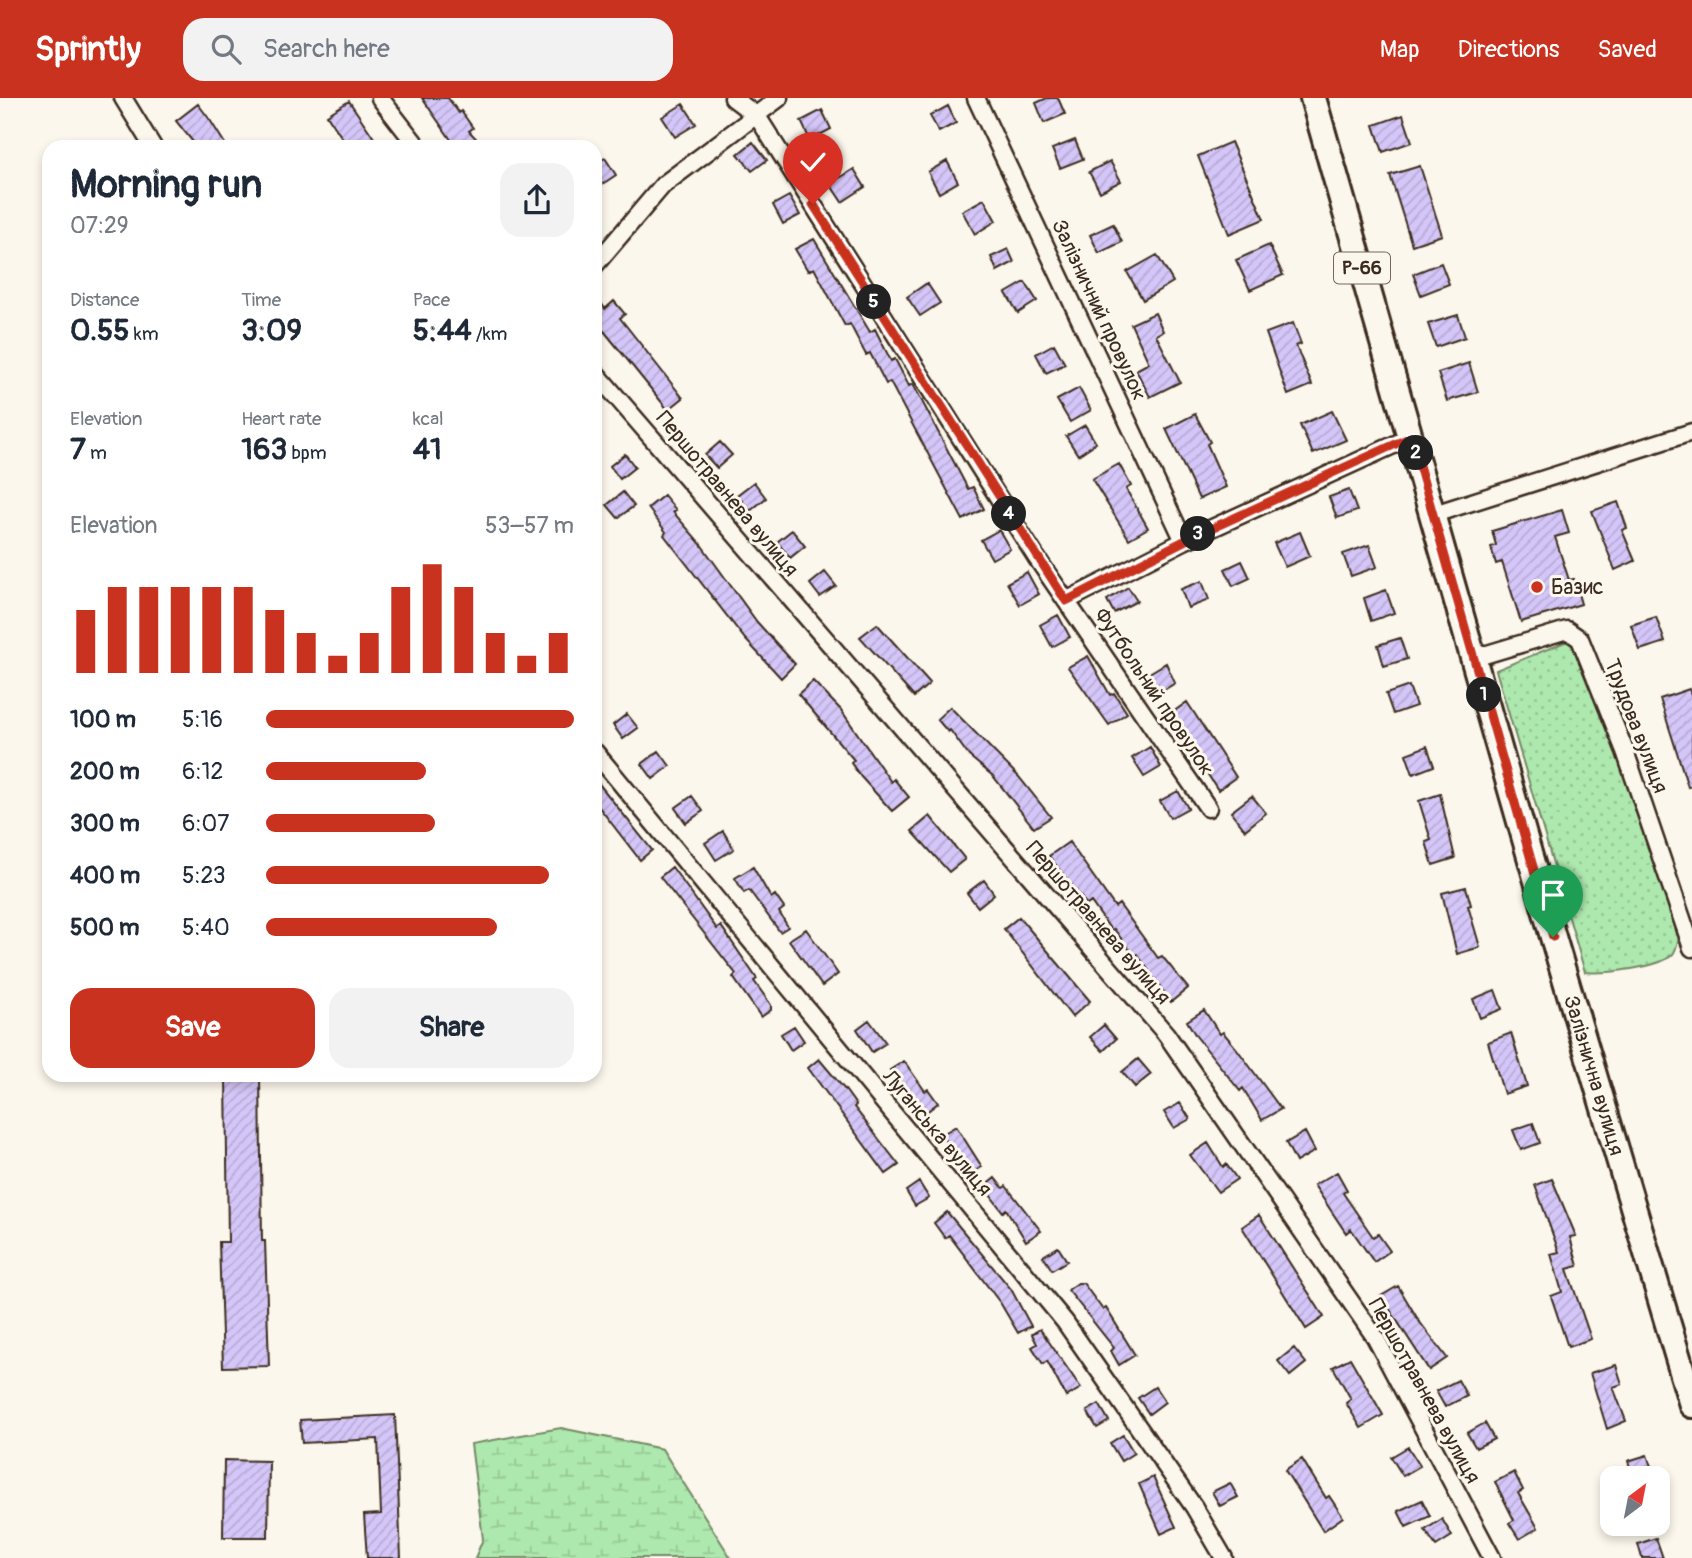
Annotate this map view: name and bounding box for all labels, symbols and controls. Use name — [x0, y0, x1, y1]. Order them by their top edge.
search box — [183, 18, 673, 81]
text: Sprintly — [35, 29, 141, 70]
icon: search — [207, 30, 245, 68]
text: Search here — [263, 33, 390, 65]
text: Map — [1380, 35, 1420, 64]
text: Directions — [1458, 35, 1559, 64]
text: Saved — [1597, 35, 1657, 64]
pin — [783, 132, 843, 204]
icon: check — [794, 143, 832, 181]
text: Morning run — [70, 161, 262, 209]
button: share — [500, 163, 574, 237]
text: 07:29 — [70, 211, 129, 240]
street label: Залізничний провулок — [1045, 215, 1153, 405]
road number: Р-66 — [1334, 252, 1390, 284]
pin: 5 — [856, 284, 892, 320]
text: Distance — [70, 288, 139, 312]
text: Time — [241, 288, 281, 312]
text: Pace — [413, 288, 450, 312]
text: 5 — [868, 289, 879, 313]
text: 0.55 — [70, 312, 130, 349]
text: 3:09 — [241, 312, 302, 349]
text: 5:44 — [413, 312, 472, 349]
text: km — [130, 322, 159, 346]
text: /km — [472, 322, 507, 346]
street label: Першотравнева вулиця — [650, 406, 804, 582]
text: Elevation — [70, 407, 142, 431]
text: Heart rate — [241, 407, 321, 431]
text: kcal — [413, 407, 444, 431]
text: 7 — [70, 431, 86, 468]
text: 163 — [241, 431, 287, 468]
text: 41 — [413, 431, 442, 468]
pin: 2 — [1398, 436, 1434, 470]
text: 2 — [1410, 440, 1421, 464]
text: m — [86, 441, 107, 465]
text: bpm — [287, 441, 327, 465]
pin: 4 — [992, 496, 1026, 532]
text: 4 — [1003, 501, 1014, 525]
text: Elevation — [70, 511, 158, 540]
text: 53–57 m — [485, 511, 574, 540]
pin: 3 — [1180, 516, 1216, 551]
text: 3 — [1192, 521, 1203, 545]
place label: Базис — [1551, 574, 1604, 601]
marker: Базис — [1529, 579, 1545, 595]
street label: Футбольний провулок — [1088, 603, 1220, 781]
street label: Трудова вулиця — [1598, 655, 1674, 797]
pin: 1 — [1466, 678, 1502, 712]
text: 1 — [1480, 682, 1487, 706]
text: 100 m — [70, 705, 136, 734]
text: 5:16 — [182, 705, 223, 734]
text: 200 m — [70, 757, 140, 786]
text: 6:12 — [182, 757, 223, 786]
text: 300 m — [70, 809, 140, 838]
text: 6:07 — [182, 809, 229, 838]
street label: Першотравнева вулиця — [1020, 836, 1176, 1010]
text: 400 m — [70, 861, 140, 890]
text: 5:23 — [182, 861, 226, 890]
pin — [1523, 865, 1583, 937]
icon: arrive — [1534, 876, 1572, 914]
text: 500 m — [70, 913, 139, 942]
text: 5:40 — [182, 913, 230, 942]
button: Save — [70, 988, 315, 1068]
button: Share — [329, 988, 574, 1068]
street label: Залізнична вулиця — [1558, 992, 1631, 1158]
street label: Луганська вулиця — [875, 1063, 998, 1202]
street label: Першотравнева вулиця — [1362, 1294, 1486, 1488]
north arrow — [1600, 1466, 1670, 1536]
map controls — [1600, 1466, 1670, 1536]

